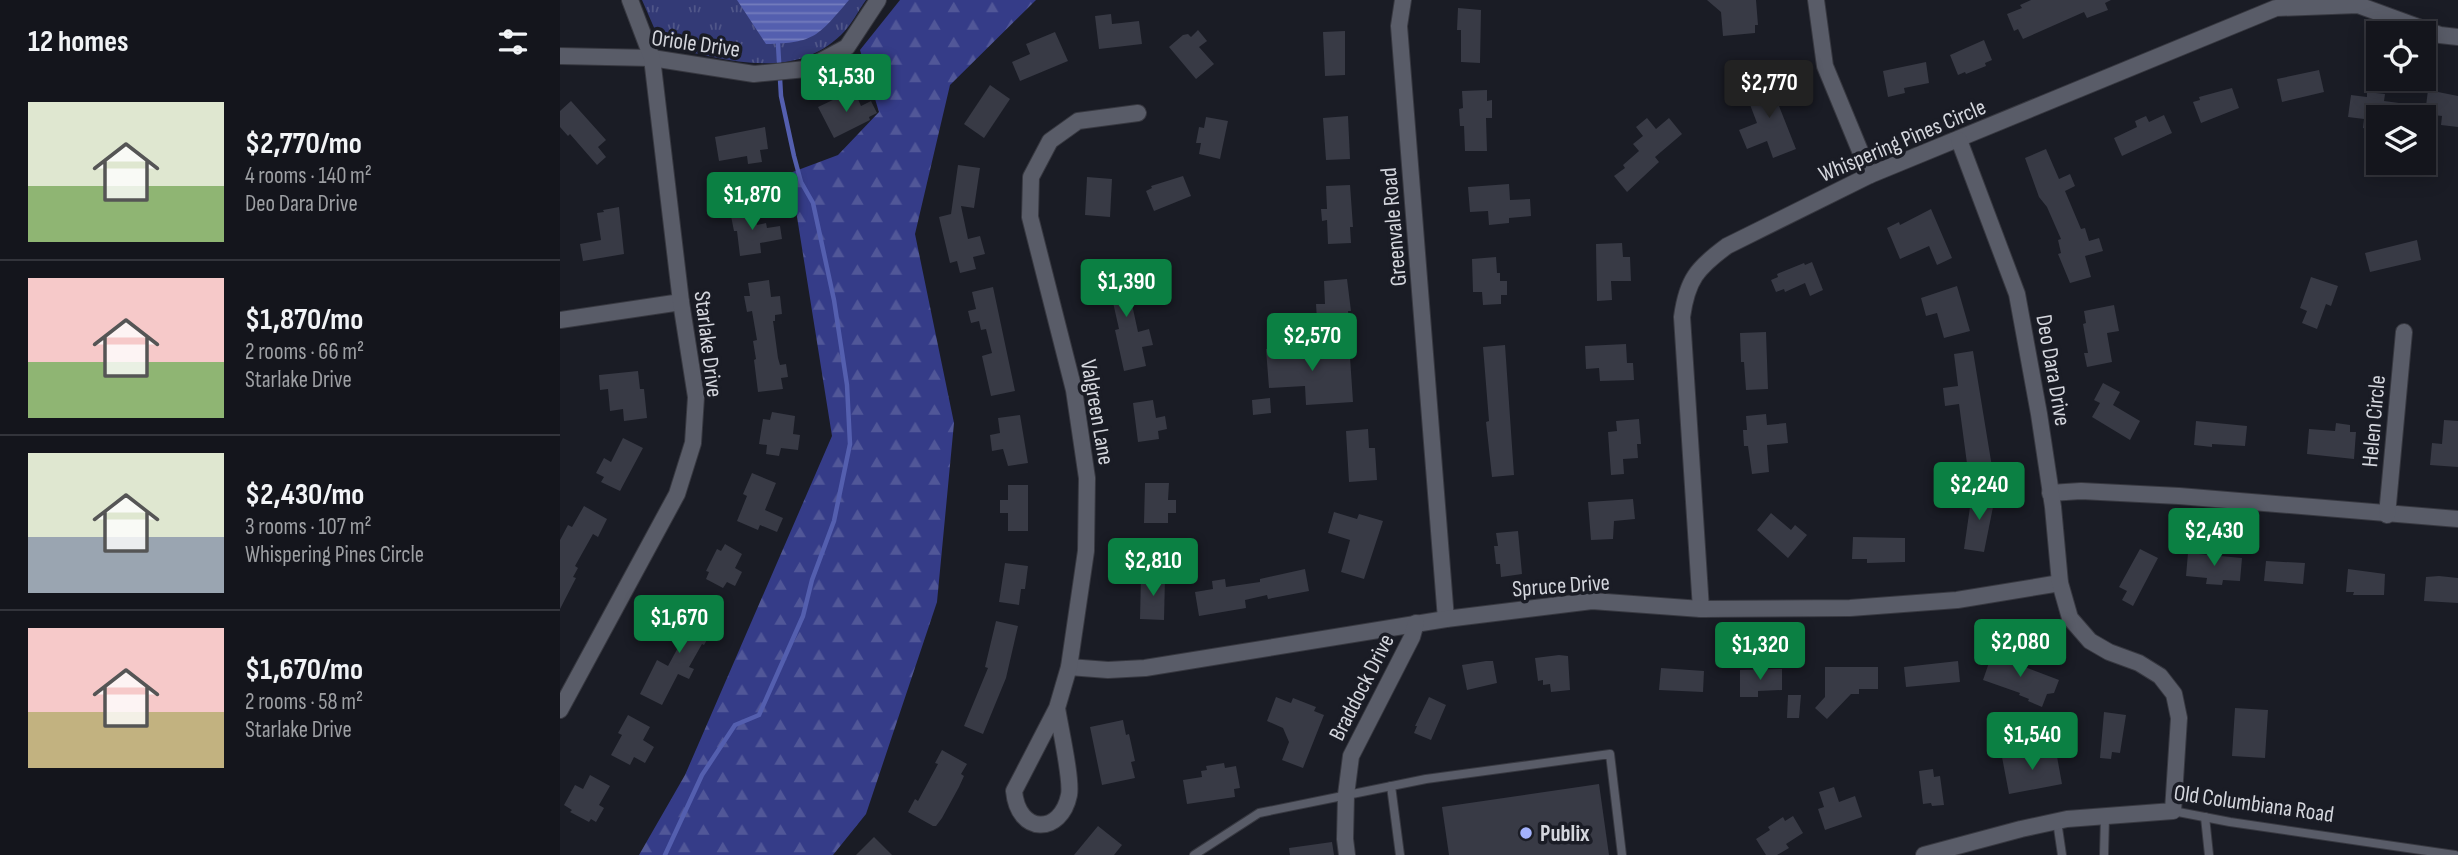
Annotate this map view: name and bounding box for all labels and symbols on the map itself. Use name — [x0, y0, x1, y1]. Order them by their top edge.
street label: Oriole Drive — [650, 24, 742, 64]
pin: $1,530 — [789, 54, 903, 114]
pin: $2,770 — [1712, 60, 1826, 120]
street label: Whispering Pines Circle — [1815, 93, 1990, 189]
street label: Greenvale Road — [1375, 166, 1413, 287]
pin: $1,870 — [695, 173, 809, 232]
pin: $1,390 — [1069, 260, 1183, 319]
street label: Starlake Drive — [688, 289, 728, 399]
street label: Deo Dara Drive — [2029, 312, 2077, 428]
pin: $2,570 — [1255, 314, 1369, 373]
street label: Valgreen Lane — [1074, 357, 1120, 467]
street label: Helen Circle — [2356, 374, 2392, 468]
pin: $2,240 — [1922, 462, 2036, 522]
pin: $2,430 — [2157, 508, 2271, 568]
pin: $2,810 — [1096, 538, 1210, 598]
street label: Spruce Drive — [1511, 569, 1611, 603]
pin: $1,670 — [622, 596, 736, 655]
pin: $2,080 — [1963, 620, 2077, 679]
pin: $1,320 — [1703, 622, 1817, 682]
street label: Braddock Drive — [1323, 629, 1401, 745]
pin: $1,540 — [1975, 712, 2089, 772]
street label: Old Columbiana Road — [2172, 779, 2336, 829]
place label: Publix — [1540, 820, 1590, 848]
marker: Publix — [1518, 825, 1534, 841]

